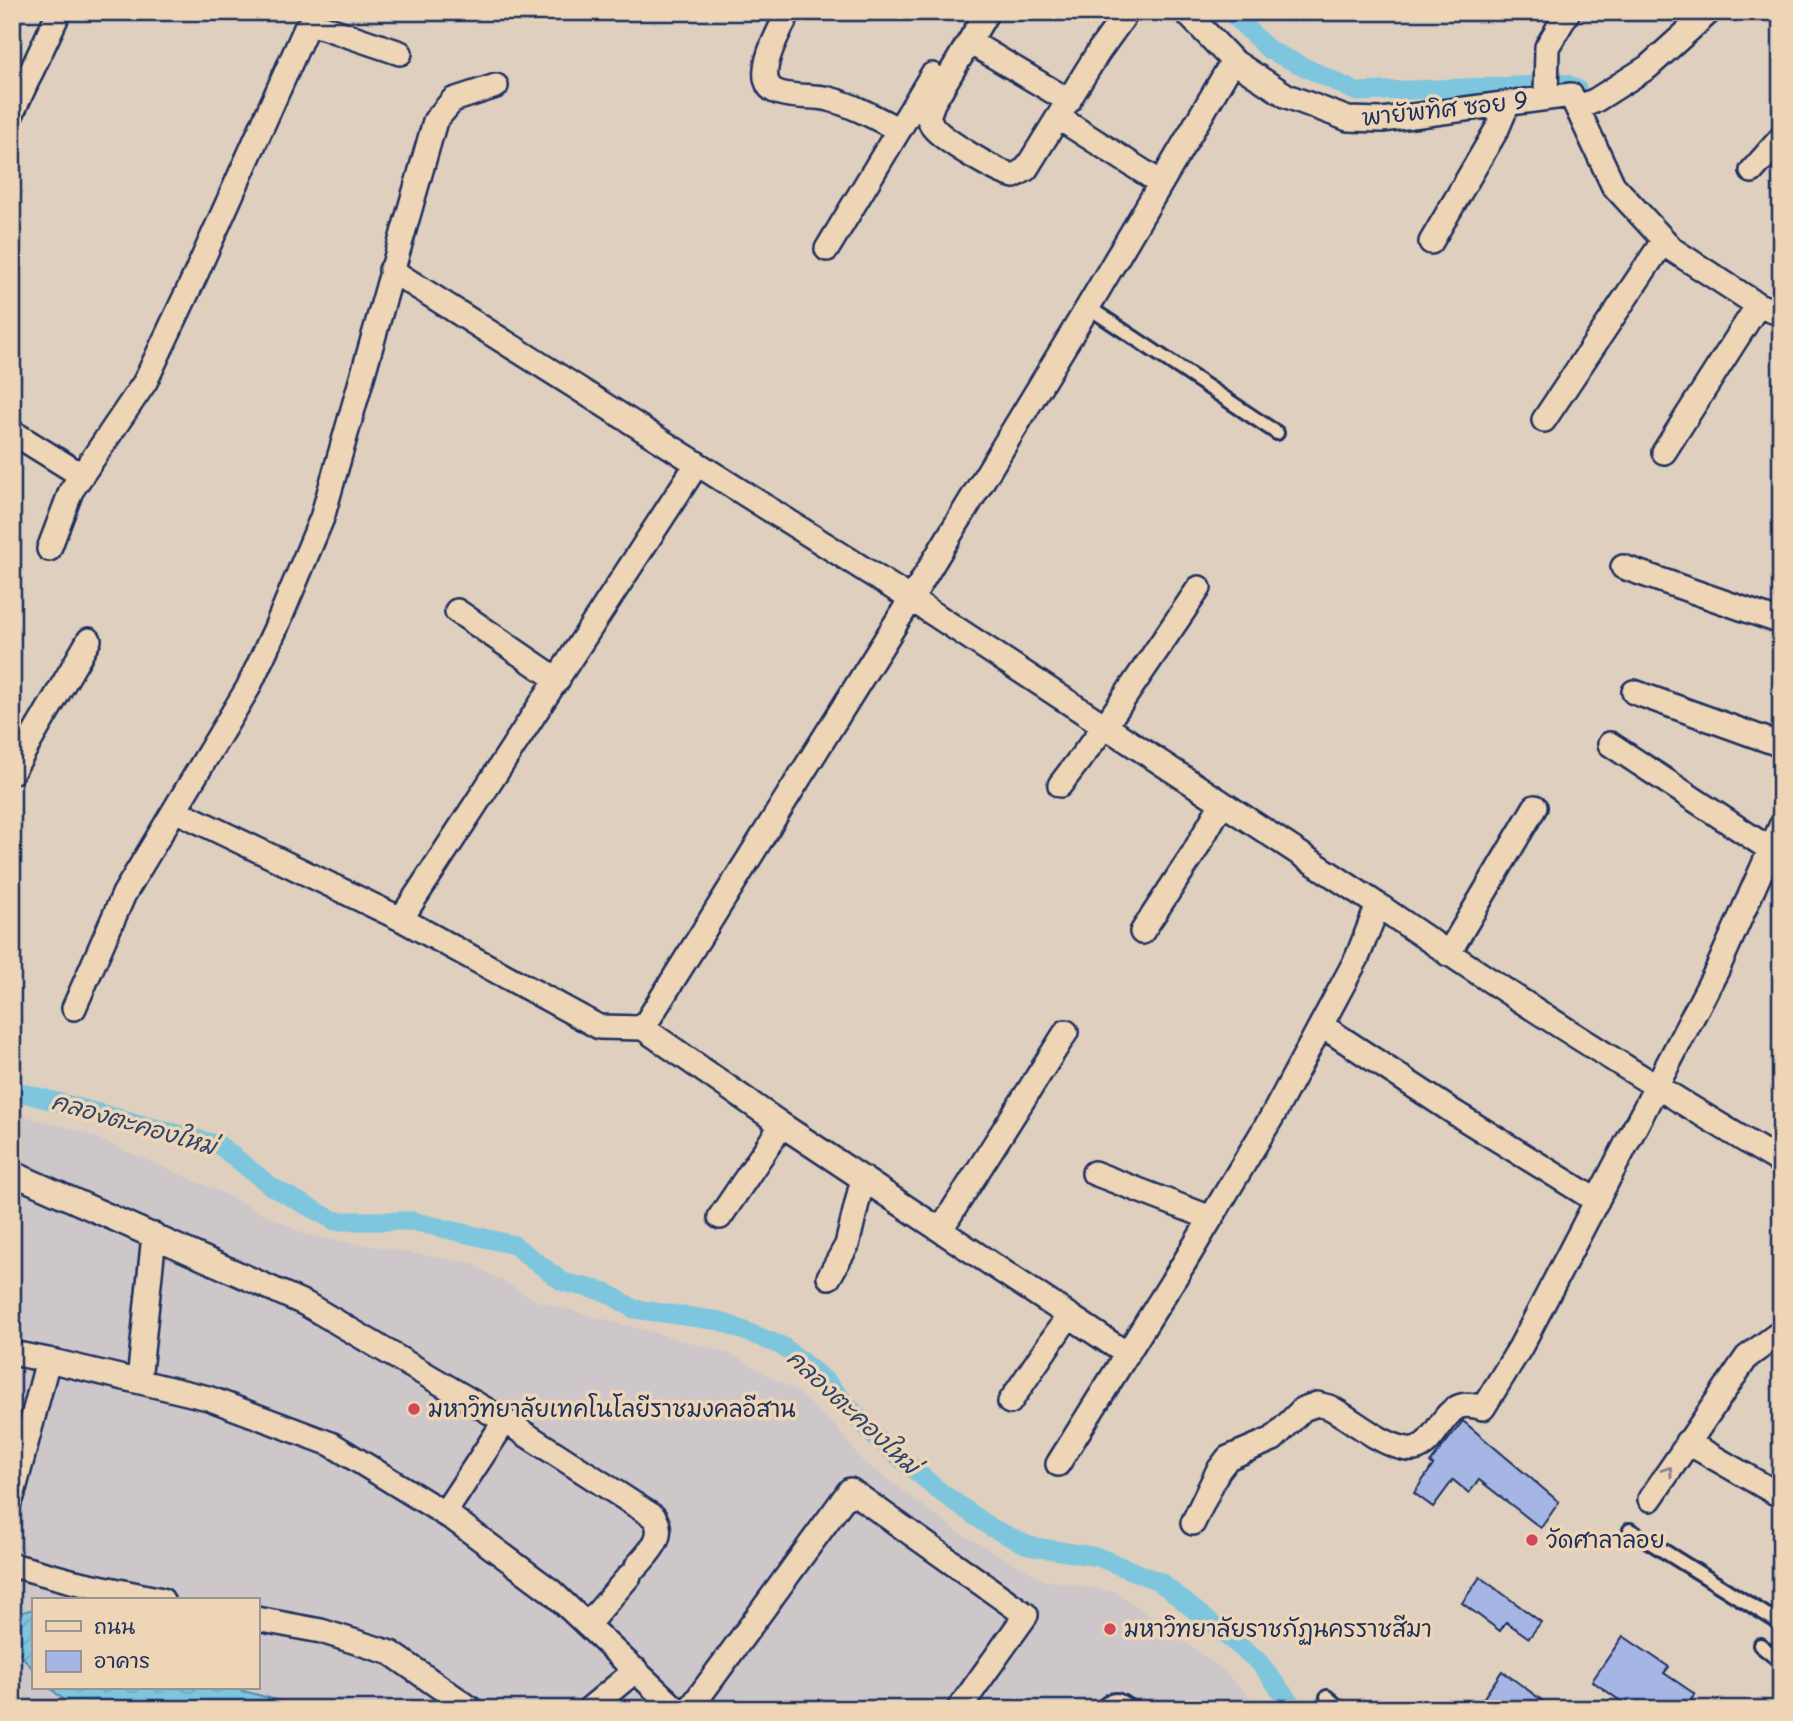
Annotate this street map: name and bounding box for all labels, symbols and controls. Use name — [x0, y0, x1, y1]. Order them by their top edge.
street label: พายัพทิศ ซอย 9 — [1360, 81, 1530, 134]
water label: คลองตะคองใหม่ — [48, 1081, 225, 1164]
water label: คลองตะคองใหม่ — [780, 1340, 932, 1484]
place label: มหาวิทยาลัยเทคโนโลยีราชมงคลอีสาน — [428, 1390, 796, 1425]
marker: มหาวิทยาลัยเทคโนโลยีราชมงคลอีสาน — [406, 1401, 422, 1417]
one-way arrow — [1660, 1466, 1673, 1479]
place label: วัดศาลาลอย — [1546, 1521, 1665, 1556]
marker: วัดศาลาลอย — [1524, 1532, 1540, 1548]
legend — [32, 1598, 259, 1690]
text: ถนน — [94, 1609, 135, 1641]
place label: มหาวิทยาลัยราชภัฏนครราชสีมา — [1124, 1610, 1432, 1645]
marker: มหาวิทยาลัยราชภัฏนครราชสีมา — [1102, 1621, 1118, 1637]
text: อาคาร — [94, 1643, 150, 1675]

